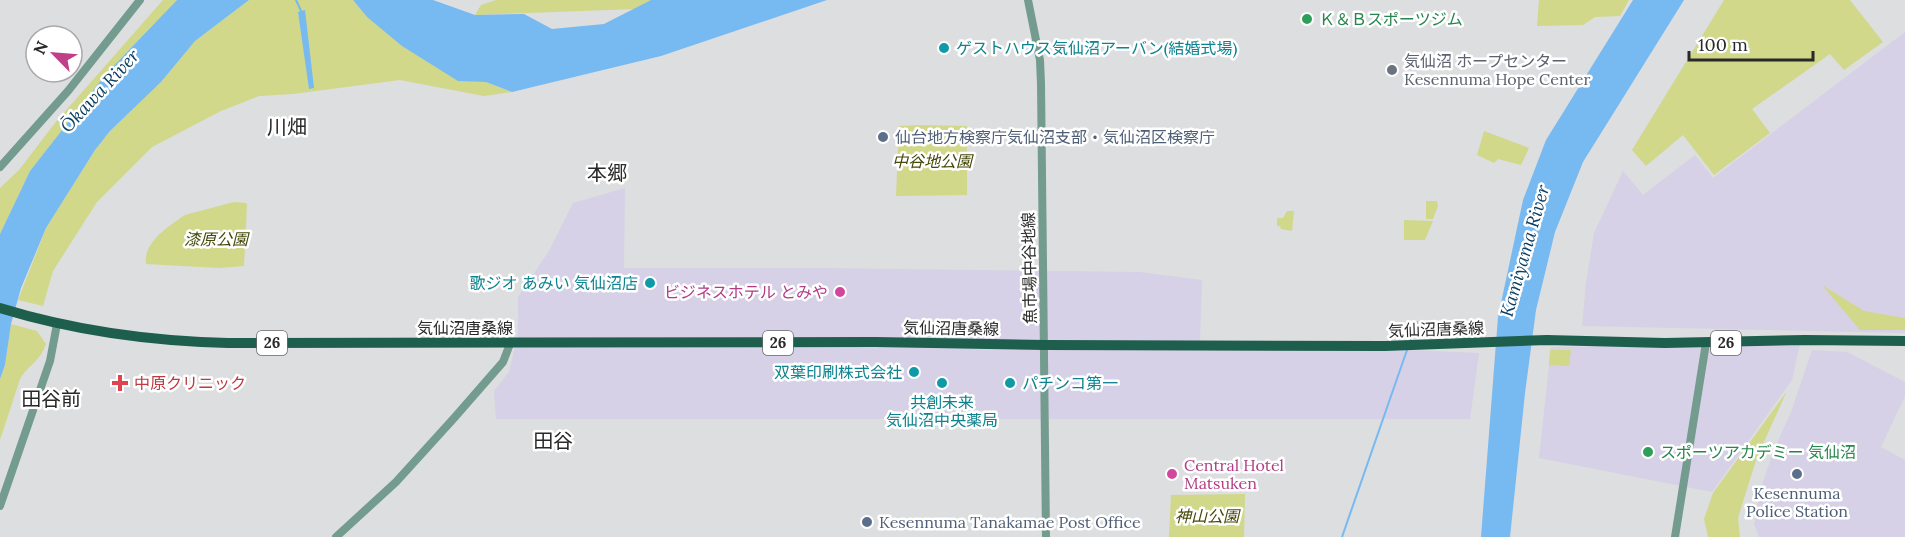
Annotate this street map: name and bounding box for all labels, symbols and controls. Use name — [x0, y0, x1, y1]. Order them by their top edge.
place label: Ｋ＆Ｂスポーツジム — [1319, 9, 1463, 29]
marker: Ｋ＆Ｂスポーツジム — [1300, 12, 1314, 26]
north arrow — [24, 24, 84, 84]
scale bar — [1689, 24, 1814, 62]
text: 100 m — [1698, 33, 1748, 56]
text: N — [29, 38, 52, 57]
place label: ゲストハウス気仙沼アーバン(結婚式場) — [956, 38, 1238, 59]
marker: ゲストハウス気仙沼アーバン(結婚式場) — [937, 41, 951, 55]
water label: Ōkawa River — [55, 44, 145, 137]
place label: 気仙沼 ホープセンター Kesennuma Hope Center — [1404, 51, 1590, 89]
marker: 気仙沼 ホープセンター Kesennuma Hope Center — [1385, 63, 1399, 77]
district label: 川畑 — [267, 114, 307, 139]
place label: 仙台地方検察庁気仙沼支部・気仙沼区検察庁 — [895, 127, 1215, 147]
marker: 仙台地方検察庁気仙沼支部・気仙沼区検察庁 — [876, 130, 890, 144]
park label: 中谷地公園 — [892, 151, 974, 171]
district label: 本郷 — [587, 160, 627, 185]
water label: Kamiyama River — [1495, 181, 1555, 319]
street label: 魚市場中谷地線 — [1018, 212, 1040, 324]
park label: 漆原公園 — [184, 229, 250, 249]
place label: 歌ジオ あみい 気仙沼店 — [470, 273, 638, 293]
marker: 歌ジオ あみい 気仙沼店 — [643, 276, 657, 290]
place label: ビジネスホテル とみや — [664, 282, 828, 302]
marker: ビジネスホテル とみや — [833, 285, 847, 299]
street label: 気仙沼唐桑線 — [903, 317, 999, 339]
street label: 気仙沼唐桑線 — [1388, 317, 1484, 341]
street label: 気仙沼唐桑線 — [417, 318, 513, 338]
road number: 26 — [257, 331, 287, 355]
road number: 26 — [763, 331, 793, 355]
road number: 26 — [1711, 331, 1741, 355]
place label: 双葉印刷株式会社 — [774, 362, 902, 382]
marker: 双葉印刷株式会社 — [907, 365, 921, 379]
place label: 中原クリニック — [134, 373, 246, 393]
place label: パチンコ第一 — [1022, 373, 1118, 393]
marker: 中原クリニック — [111, 374, 129, 392]
marker: 共創未来 気仙沼中央薬局 — [935, 376, 949, 390]
marker: パチンコ第一 — [1003, 376, 1017, 390]
district label: 田谷前 — [21, 386, 81, 411]
place label: 共創未来 気仙沼中央薬局 — [886, 392, 998, 430]
district label: 田谷 — [533, 428, 573, 453]
place label: スポーツアカデミー 気仙沼 — [1660, 442, 1856, 462]
marker: スポーツアカデミー 気仙沼 — [1641, 445, 1655, 459]
place label: Central Hotel Matsuken — [1184, 455, 1284, 493]
marker: Central Hotel Matsuken — [1165, 467, 1179, 481]
marker: Kesennuma Police Station — [1790, 467, 1804, 481]
place label: Kesennuma Police Station — [1746, 483, 1848, 521]
park label: 神山公園 — [1175, 506, 1241, 526]
place label: Kesennuma Tanakamae Post Office — [879, 512, 1141, 532]
marker: Kesennuma Tanakamae Post Office — [860, 515, 874, 529]

